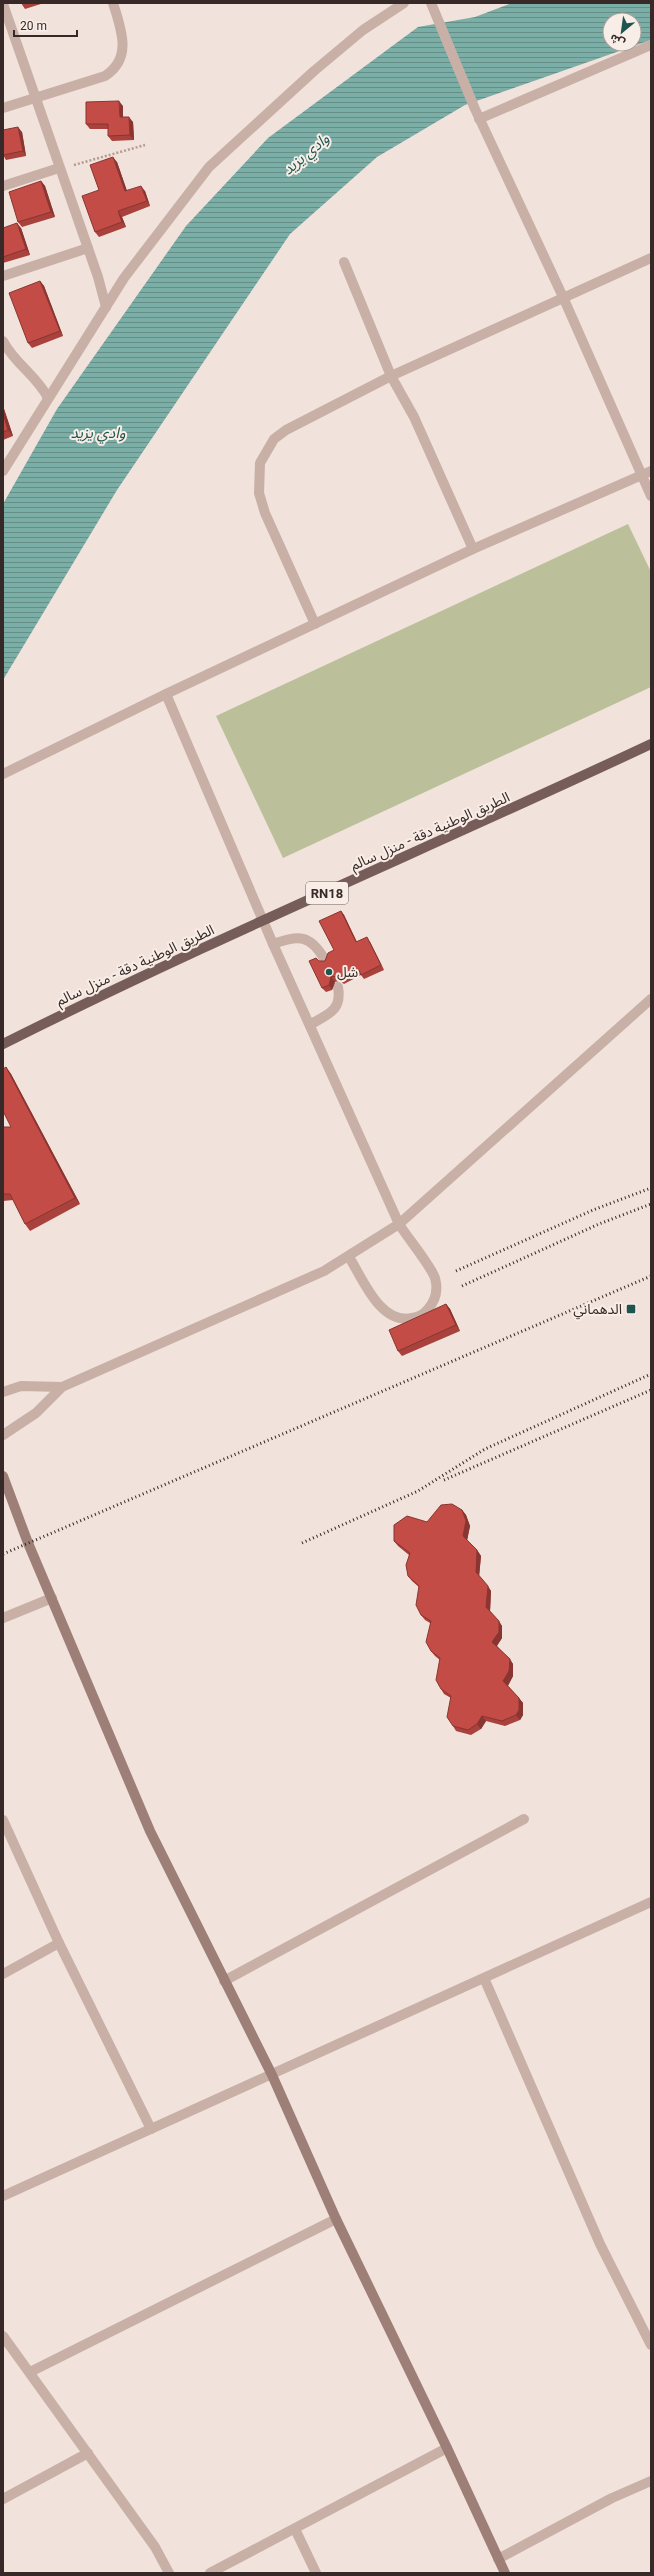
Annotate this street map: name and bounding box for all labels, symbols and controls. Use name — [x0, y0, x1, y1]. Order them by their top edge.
scale bar — [14, 12, 77, 38]
north arrow — [602, 12, 642, 52]
text: 20 m — [20, 19, 47, 33]
text: ش — [608, 31, 627, 50]
water label: وادي يزيد — [279, 129, 335, 180]
water label: وادي يزيد — [71, 424, 126, 444]
street label: الطريق الوطنية دقة - منزل سالم — [348, 789, 513, 876]
road number: RN18 — [306, 882, 348, 904]
street label: الطريق الوطنية دقة - منزل سالم — [53, 921, 218, 1011]
place label: شل — [337, 964, 358, 981]
marker: شل — [324, 967, 334, 977]
place label: الدهماني — [573, 1301, 622, 1320]
marker: الدهماني — [625, 1303, 637, 1315]

